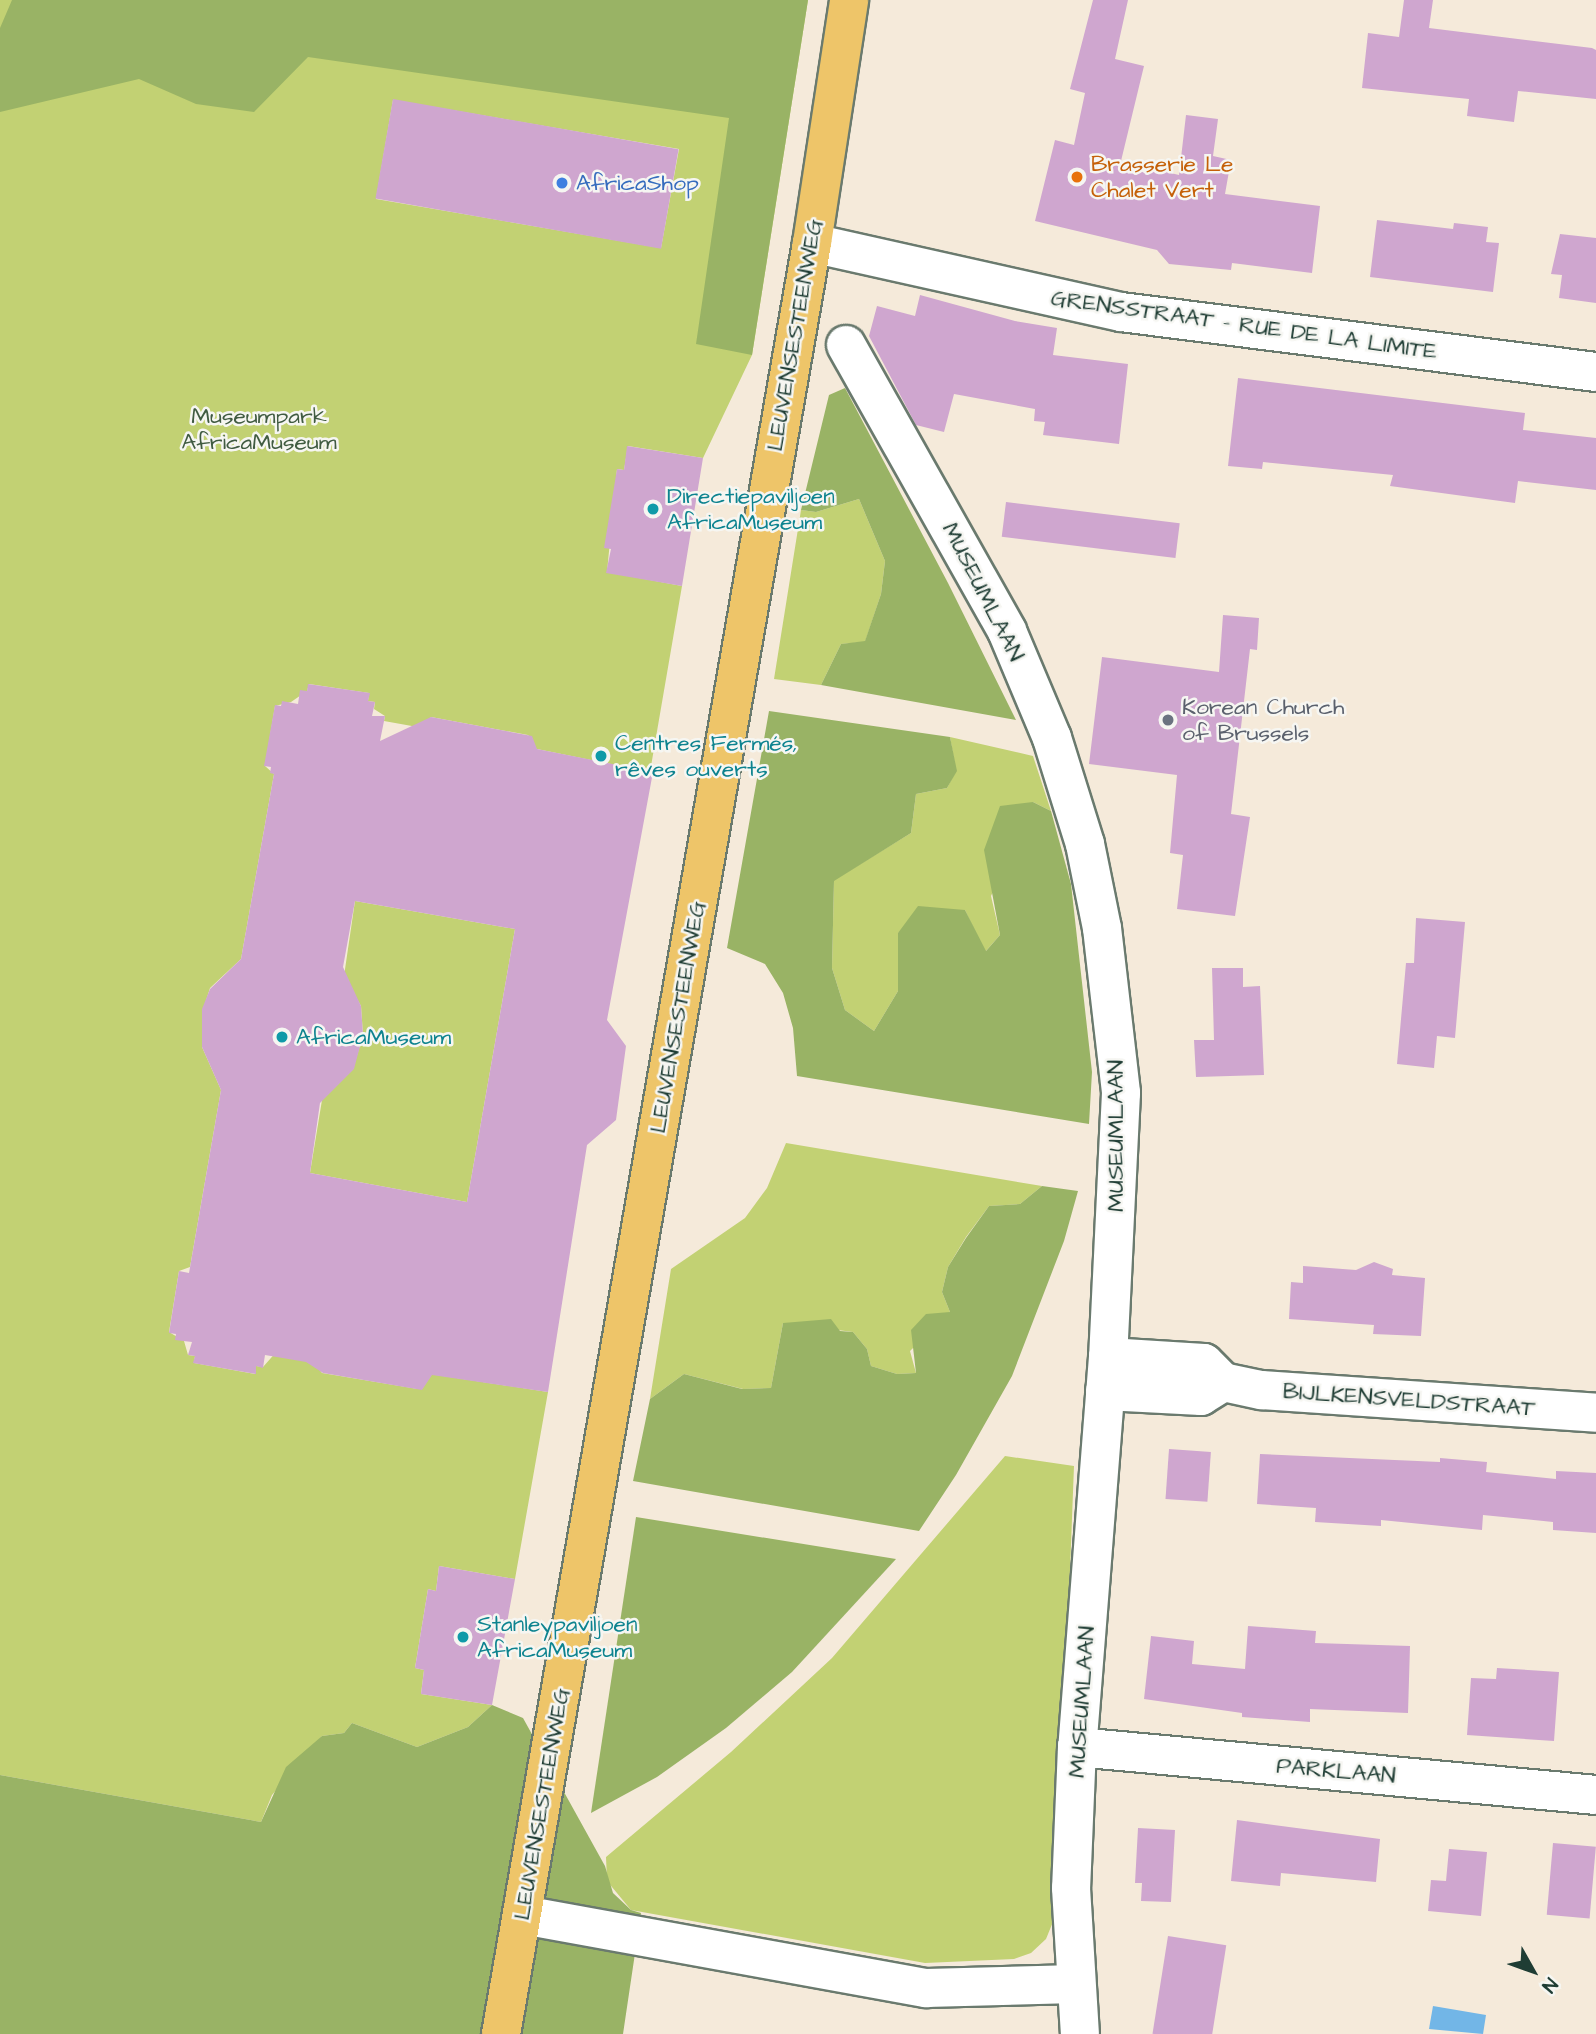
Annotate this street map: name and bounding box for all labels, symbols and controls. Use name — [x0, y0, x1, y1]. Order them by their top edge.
place label: Brasserie Le Chalet Vert — [1091, 150, 1233, 204]
place label: AfricaShop — [576, 169, 699, 197]
marker: Brasserie Le Chalet Vert — [1069, 169, 1085, 185]
marker: AfricaShop — [554, 175, 570, 191]
street label: LEUVENSESTEENWEG — [761, 217, 829, 453]
street label: GRENSSTRAAT - RUE DE LA LIMITE — [1049, 284, 1439, 366]
park label: Museumpark AfricaMuseum — [181, 402, 337, 456]
place label: Directiepaviljoen AfricaMuseum — [667, 482, 835, 536]
marker: Directiepaviljoen AfricaMuseum — [645, 501, 661, 517]
street label: MUSEUMLAAN — [936, 518, 1030, 666]
place label: Korean Church of Brussels — [1182, 693, 1344, 747]
marker: Korean Church of Brussels — [1160, 712, 1176, 728]
place label: Centres Fermés, rêves ouverts — [615, 729, 797, 783]
marker: Centres Fermés, rêves ouverts — [593, 748, 609, 764]
street label: LEUVENSESTEENWEG — [644, 899, 712, 1135]
place label: AfricaMuseum — [296, 1023, 451, 1051]
marker: AfricaMuseum — [274, 1029, 290, 1045]
street label: MUSEUMLAAN — [1102, 1060, 1130, 1212]
street label: BIJLKENSVELDSTRAAT — [1282, 1377, 1536, 1423]
place label: Stanleypaviljoen AfricaMuseum — [477, 1610, 637, 1664]
street label: MUSEUMLAAN — [1063, 1625, 1101, 1779]
marker: Stanleypaviljoen AfricaMuseum — [455, 1629, 471, 1645]
street label: LEUVENSESTEENWEG — [508, 1686, 576, 1922]
street label: PARKLAAN — [1275, 1752, 1397, 1790]
north arrow — [1498, 1936, 1568, 2006]
text: N — [1535, 1972, 1564, 1998]

